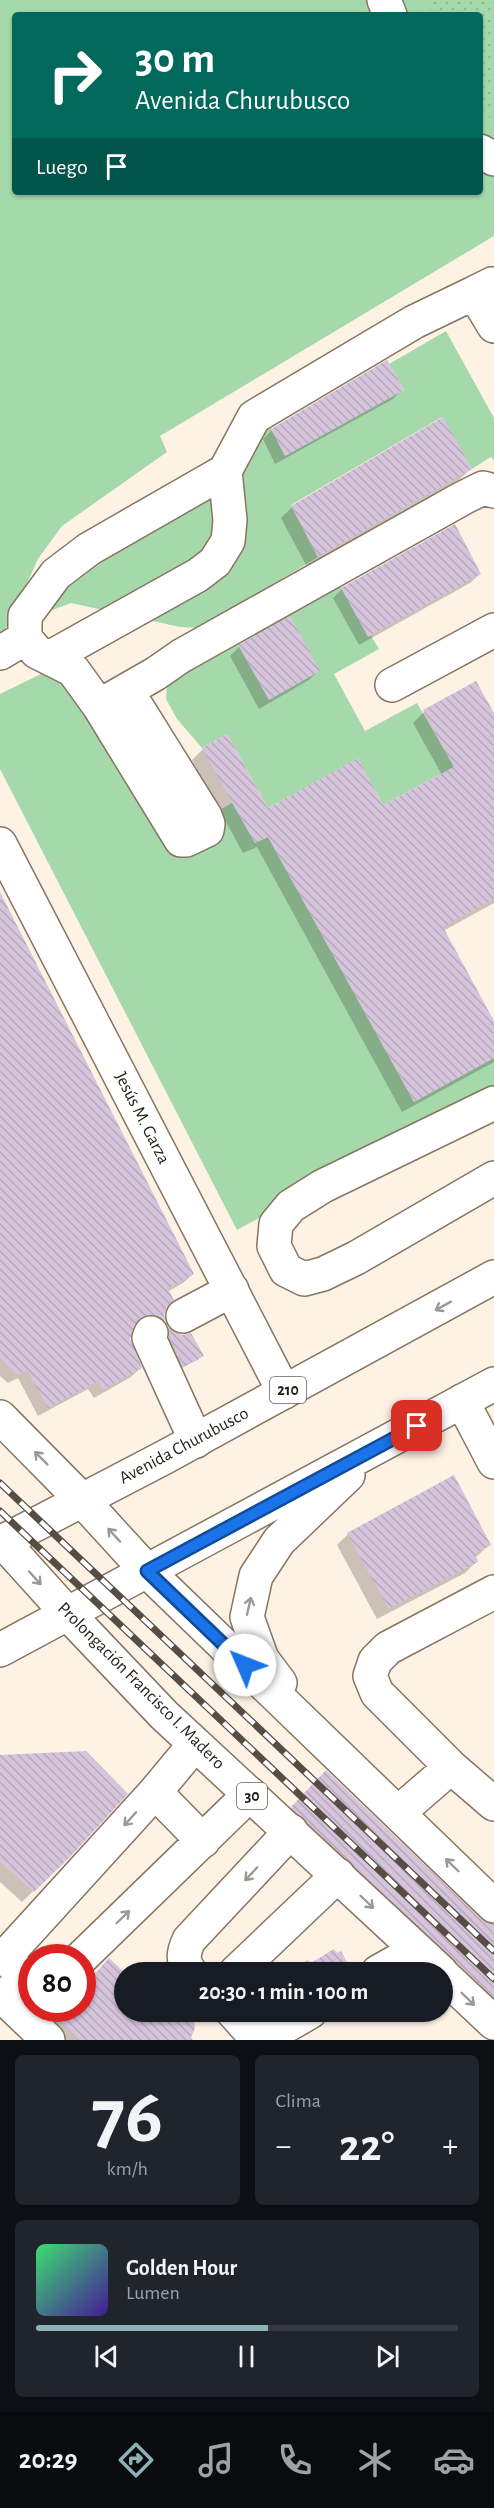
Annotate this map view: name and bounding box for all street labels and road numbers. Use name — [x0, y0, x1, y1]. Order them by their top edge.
street label: Jesús M. Garza — [111, 1069, 173, 1167]
road number: 210 — [270, 1377, 306, 1403]
street label: Avenida Churubusco — [116, 1404, 252, 1488]
street label: Prolongación Francisco I. Madero — [54, 1599, 228, 1773]
road number: 30 — [237, 1783, 267, 1809]

